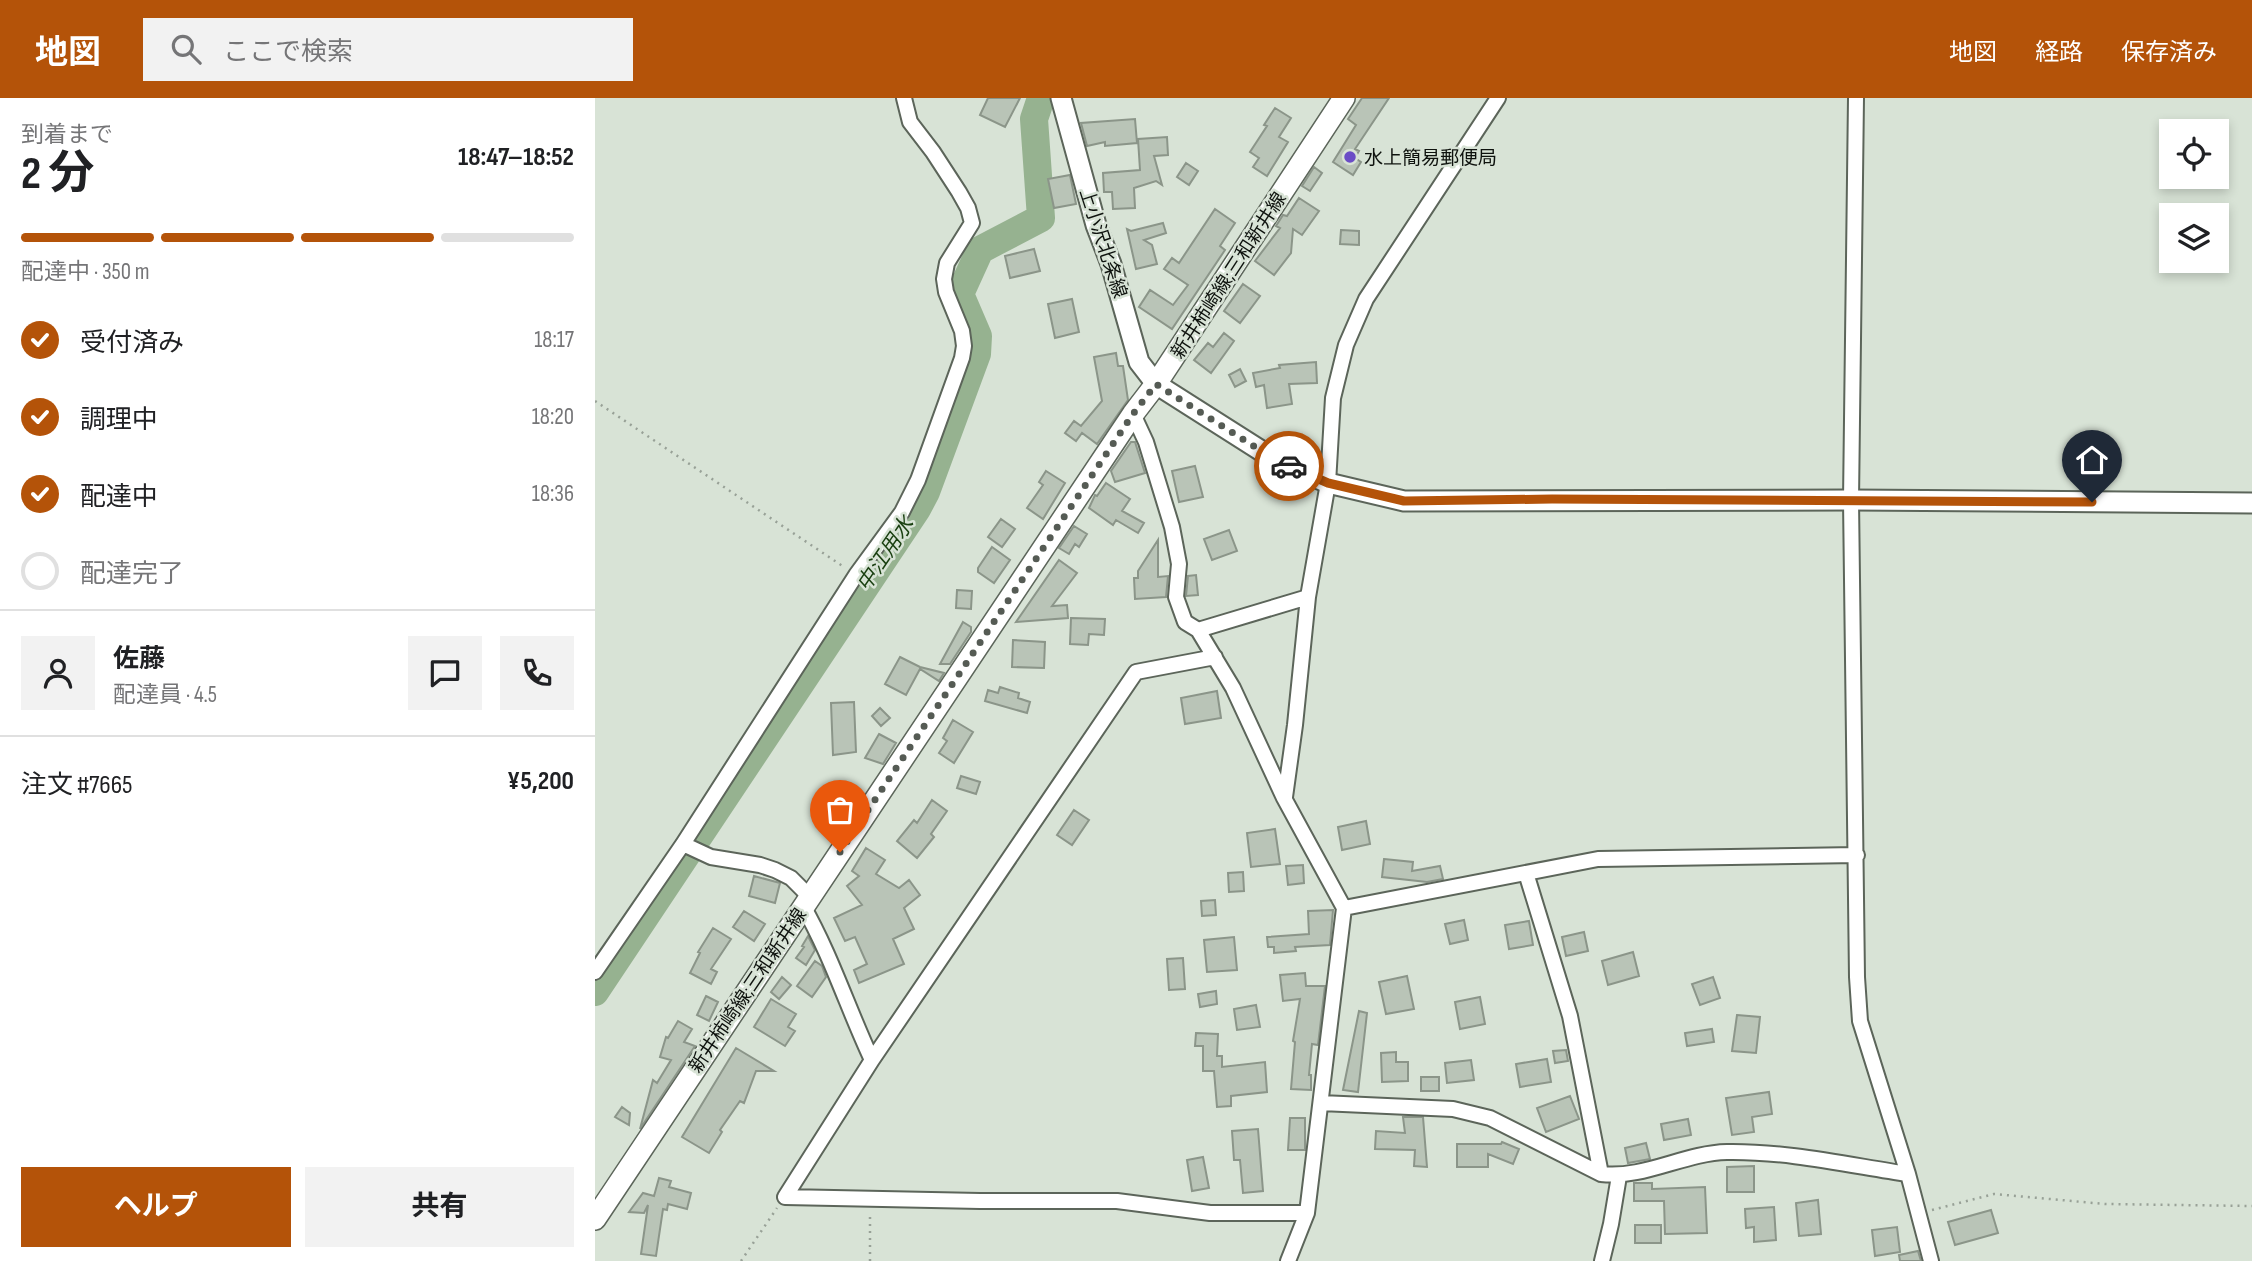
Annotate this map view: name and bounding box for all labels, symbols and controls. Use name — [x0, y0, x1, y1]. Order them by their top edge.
search box — [143, 18, 633, 81]
icon: search — [167, 30, 205, 68]
text: 地図 — [35, 33, 101, 73]
text: ここで検索 — [223, 37, 353, 68]
text: 地図 — [1949, 38, 1997, 67]
text: 経路 — [2035, 38, 2083, 67]
text: 保存済み — [2121, 38, 2217, 67]
map controls — [2159, 119, 2229, 273]
button: locate — [2159, 119, 2229, 189]
text: 到着まで — [21, 121, 113, 149]
text: 18:47–18:52 — [458, 142, 574, 173]
text: 2 分 — [21, 147, 94, 202]
place label: 水上簡易郵便局 — [1364, 147, 1497, 170]
marker: 水上簡易郵便局 — [1342, 149, 1358, 165]
street label: 上小沢北条線 — [1074, 186, 1131, 301]
street label: 新井柿崎線;三和新井線 — [1167, 188, 1292, 363]
button: layers — [2159, 203, 2229, 273]
text: 配達中 · 350 m — [21, 258, 149, 286]
icon: check — [21, 321, 59, 359]
text: 18:17 — [534, 326, 574, 354]
text: 受付済み — [80, 328, 184, 359]
icon: check — [21, 398, 59, 436]
text: 18:20 — [532, 403, 574, 431]
text: 調理中 — [80, 405, 158, 436]
pin — [2062, 430, 2122, 502]
courier — [1254, 431, 1324, 501]
icon: home — [2073, 441, 2111, 479]
icon: car — [1270, 447, 1308, 485]
icon: check — [21, 475, 59, 513]
text: 18:36 — [532, 480, 574, 508]
text: 配達中 — [80, 482, 158, 513]
water label: 中江用水 — [852, 511, 920, 596]
text: 配達完了 — [80, 559, 184, 590]
button: person — [21, 636, 95, 710]
button: chat — [408, 636, 482, 710]
button: phone — [500, 636, 574, 710]
text: 佐藤 — [113, 644, 165, 675]
text: 配達員 · 4.5 — [113, 681, 217, 709]
text: ¥5,200 — [507, 766, 574, 797]
text: 注文 #7665 — [21, 770, 133, 801]
pin — [810, 780, 870, 852]
icon: bag — [821, 791, 859, 829]
street label: 新井柿崎線;三和新井線 — [685, 904, 812, 1078]
button: ヘルプ — [21, 1167, 291, 1247]
button: 共有 — [305, 1167, 574, 1247]

